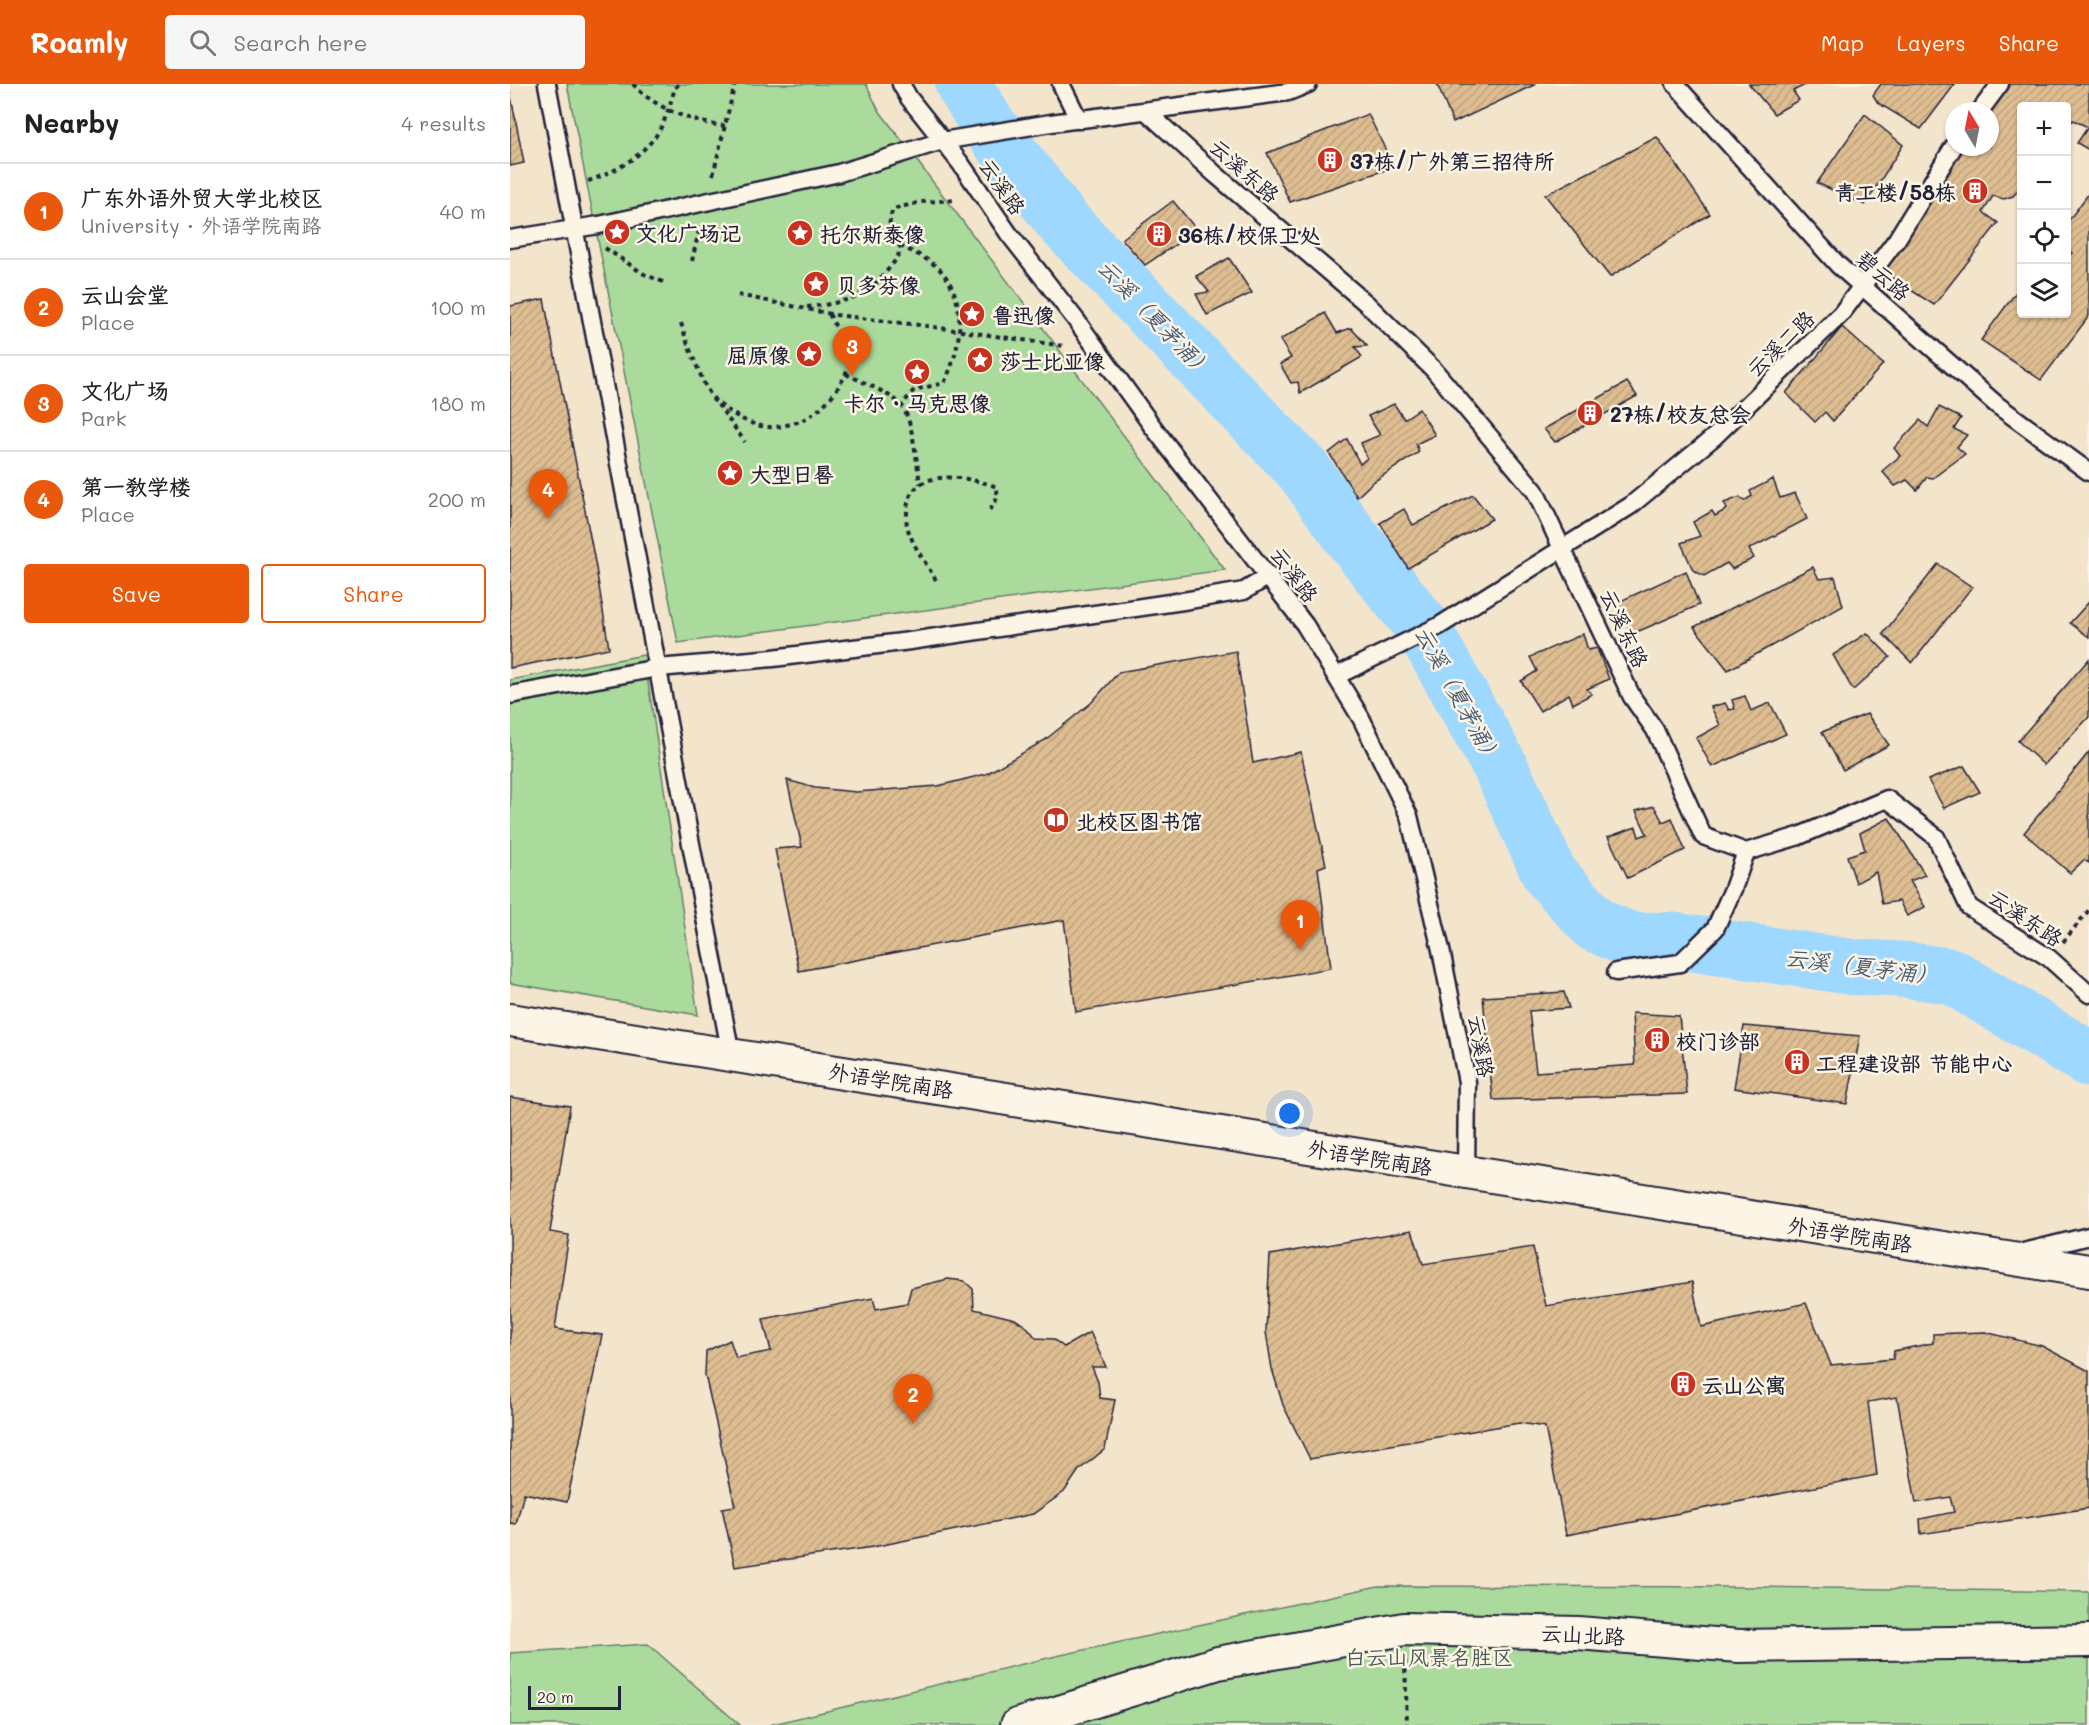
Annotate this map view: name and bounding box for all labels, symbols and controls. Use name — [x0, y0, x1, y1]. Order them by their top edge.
search box — [165, 15, 585, 69]
text: Roamly — [30, 24, 129, 60]
icon: search — [186, 26, 219, 59]
text: Search here — [234, 28, 367, 57]
text: Map — [1821, 29, 1864, 56]
text: Layers — [1897, 29, 1966, 56]
text: Share — [1999, 29, 2059, 56]
north arrow — [1945, 102, 1999, 156]
map controls — [2017, 102, 2071, 318]
button: + — [2017, 102, 2071, 156]
text: Nearby — [24, 106, 119, 140]
text: 4 results — [401, 110, 486, 136]
street label: 云溪东路 — [1204, 132, 1286, 208]
building icon: 37栋/广外第三招待所 — [1315, 145, 1345, 175]
place label: 37栋/广外第三招待所 — [1350, 147, 1555, 174]
street label: 云溪路 — [974, 152, 1032, 220]
button: − — [2017, 156, 2071, 210]
building icon: 青工楼/58栋 — [1960, 176, 1990, 206]
place label: 青工楼/58栋 — [1834, 178, 1956, 205]
text: 广东外语外贸大学北校区 — [81, 183, 323, 212]
text: 1 — [39, 198, 48, 224]
text: 40 m — [440, 198, 486, 224]
button: locate — [2017, 210, 2071, 264]
text: University · 外语学院南路 — [81, 212, 321, 238]
place icon: 文化广场记 — [602, 217, 632, 247]
place icon: 托尔斯泰像 — [785, 218, 815, 248]
place label: 文化广场记 — [636, 219, 741, 246]
building icon: 36栋/校保卫处 — [1144, 219, 1174, 249]
place label: 托尔斯泰像 — [820, 220, 925, 247]
place label: 36栋/校保卫处 — [1178, 221, 1321, 248]
street label: 碧云路 — [1851, 244, 1917, 306]
water label: 云溪（夏茅涌） — [1092, 253, 1220, 383]
button: layers — [2017, 264, 2071, 318]
place icon: 贝多芬像 — [801, 269, 831, 299]
place label: 贝多芬像 — [836, 271, 920, 298]
text: 云山会堂 — [81, 280, 169, 309]
text: 2 — [38, 294, 49, 320]
text: 100 m — [430, 294, 486, 320]
place icon: 鲁迅像 — [957, 299, 987, 329]
place label: 鲁迅像 — [992, 301, 1055, 328]
street label: 云溪二路 — [1740, 304, 1820, 382]
text: Place — [81, 309, 135, 335]
pin: 3 — [832, 326, 872, 376]
place icon: 屈原像 — [794, 339, 824, 369]
place label: 屈原像 — [727, 341, 790, 368]
place icon: 莎士比亚像 — [965, 345, 995, 375]
place label: 莎士比亚像 — [1000, 347, 1105, 374]
place icon: 卡尔・马克思像 — [902, 357, 932, 387]
text: 文化广场 — [81, 376, 169, 405]
place label: 卡尔・马克思像 — [844, 389, 991, 416]
text: 3 — [38, 390, 50, 416]
text: 180 m — [430, 390, 486, 416]
building icon: 27栋/校友总会 — [1575, 398, 1605, 428]
place label: 27栋/校友总会 — [1610, 400, 1751, 427]
text: Park — [81, 405, 126, 431]
place icon: 大型日晷 — [715, 458, 745, 488]
place label: 大型日晷 — [750, 460, 834, 487]
pin: 4 — [528, 470, 567, 519]
text: 第一教学楼 — [81, 472, 191, 501]
text: 4 — [37, 486, 50, 512]
text: 200 m — [428, 486, 486, 512]
text: Place — [81, 501, 135, 527]
street label: 云溪路 — [1265, 541, 1325, 607]
button: Save — [24, 564, 249, 623]
button: Share — [261, 564, 486, 623]
street label: 云溪东路 — [1595, 584, 1655, 672]
water label: 云溪（夏茅涌） — [1409, 621, 1509, 769]
library icon: 北校区图书馆 — [1041, 805, 1071, 835]
place label: 北校区图书馆 — [1076, 807, 1202, 834]
street label: 云溪东路 — [1984, 882, 2068, 952]
pin: 1 — [1280, 900, 1320, 950]
water label: 云溪（夏茅涌） — [1784, 942, 1940, 990]
street label: 云溪路 — [1463, 1013, 1501, 1079]
building icon: 校门诊部 — [1642, 1025, 1672, 1055]
place label: 校门诊部 — [1676, 1027, 1760, 1054]
building icon: 工程建设部 节能中心 — [1782, 1047, 1812, 1077]
place label: 工程建设部 节能中心 — [1816, 1049, 2013, 1076]
street label: 外语学院南路 — [827, 1057, 955, 1103]
your location — [1275, 1099, 1304, 1128]
street label: 外语学院南路 — [1306, 1134, 1434, 1180]
street label: 外语学院南路 — [1786, 1211, 1914, 1257]
building icon: 云山公寓 — [1668, 1369, 1698, 1399]
place label: 云山公寓 — [1702, 1371, 1786, 1398]
pin: 2 — [894, 1374, 932, 1424]
street label: 云山北路 — [1540, 1618, 1626, 1650]
park label: 白云山风景名胜区 — [1345, 1643, 1513, 1670]
scale bar — [528, 1683, 621, 1710]
text: 20 m — [537, 1686, 574, 1707]

